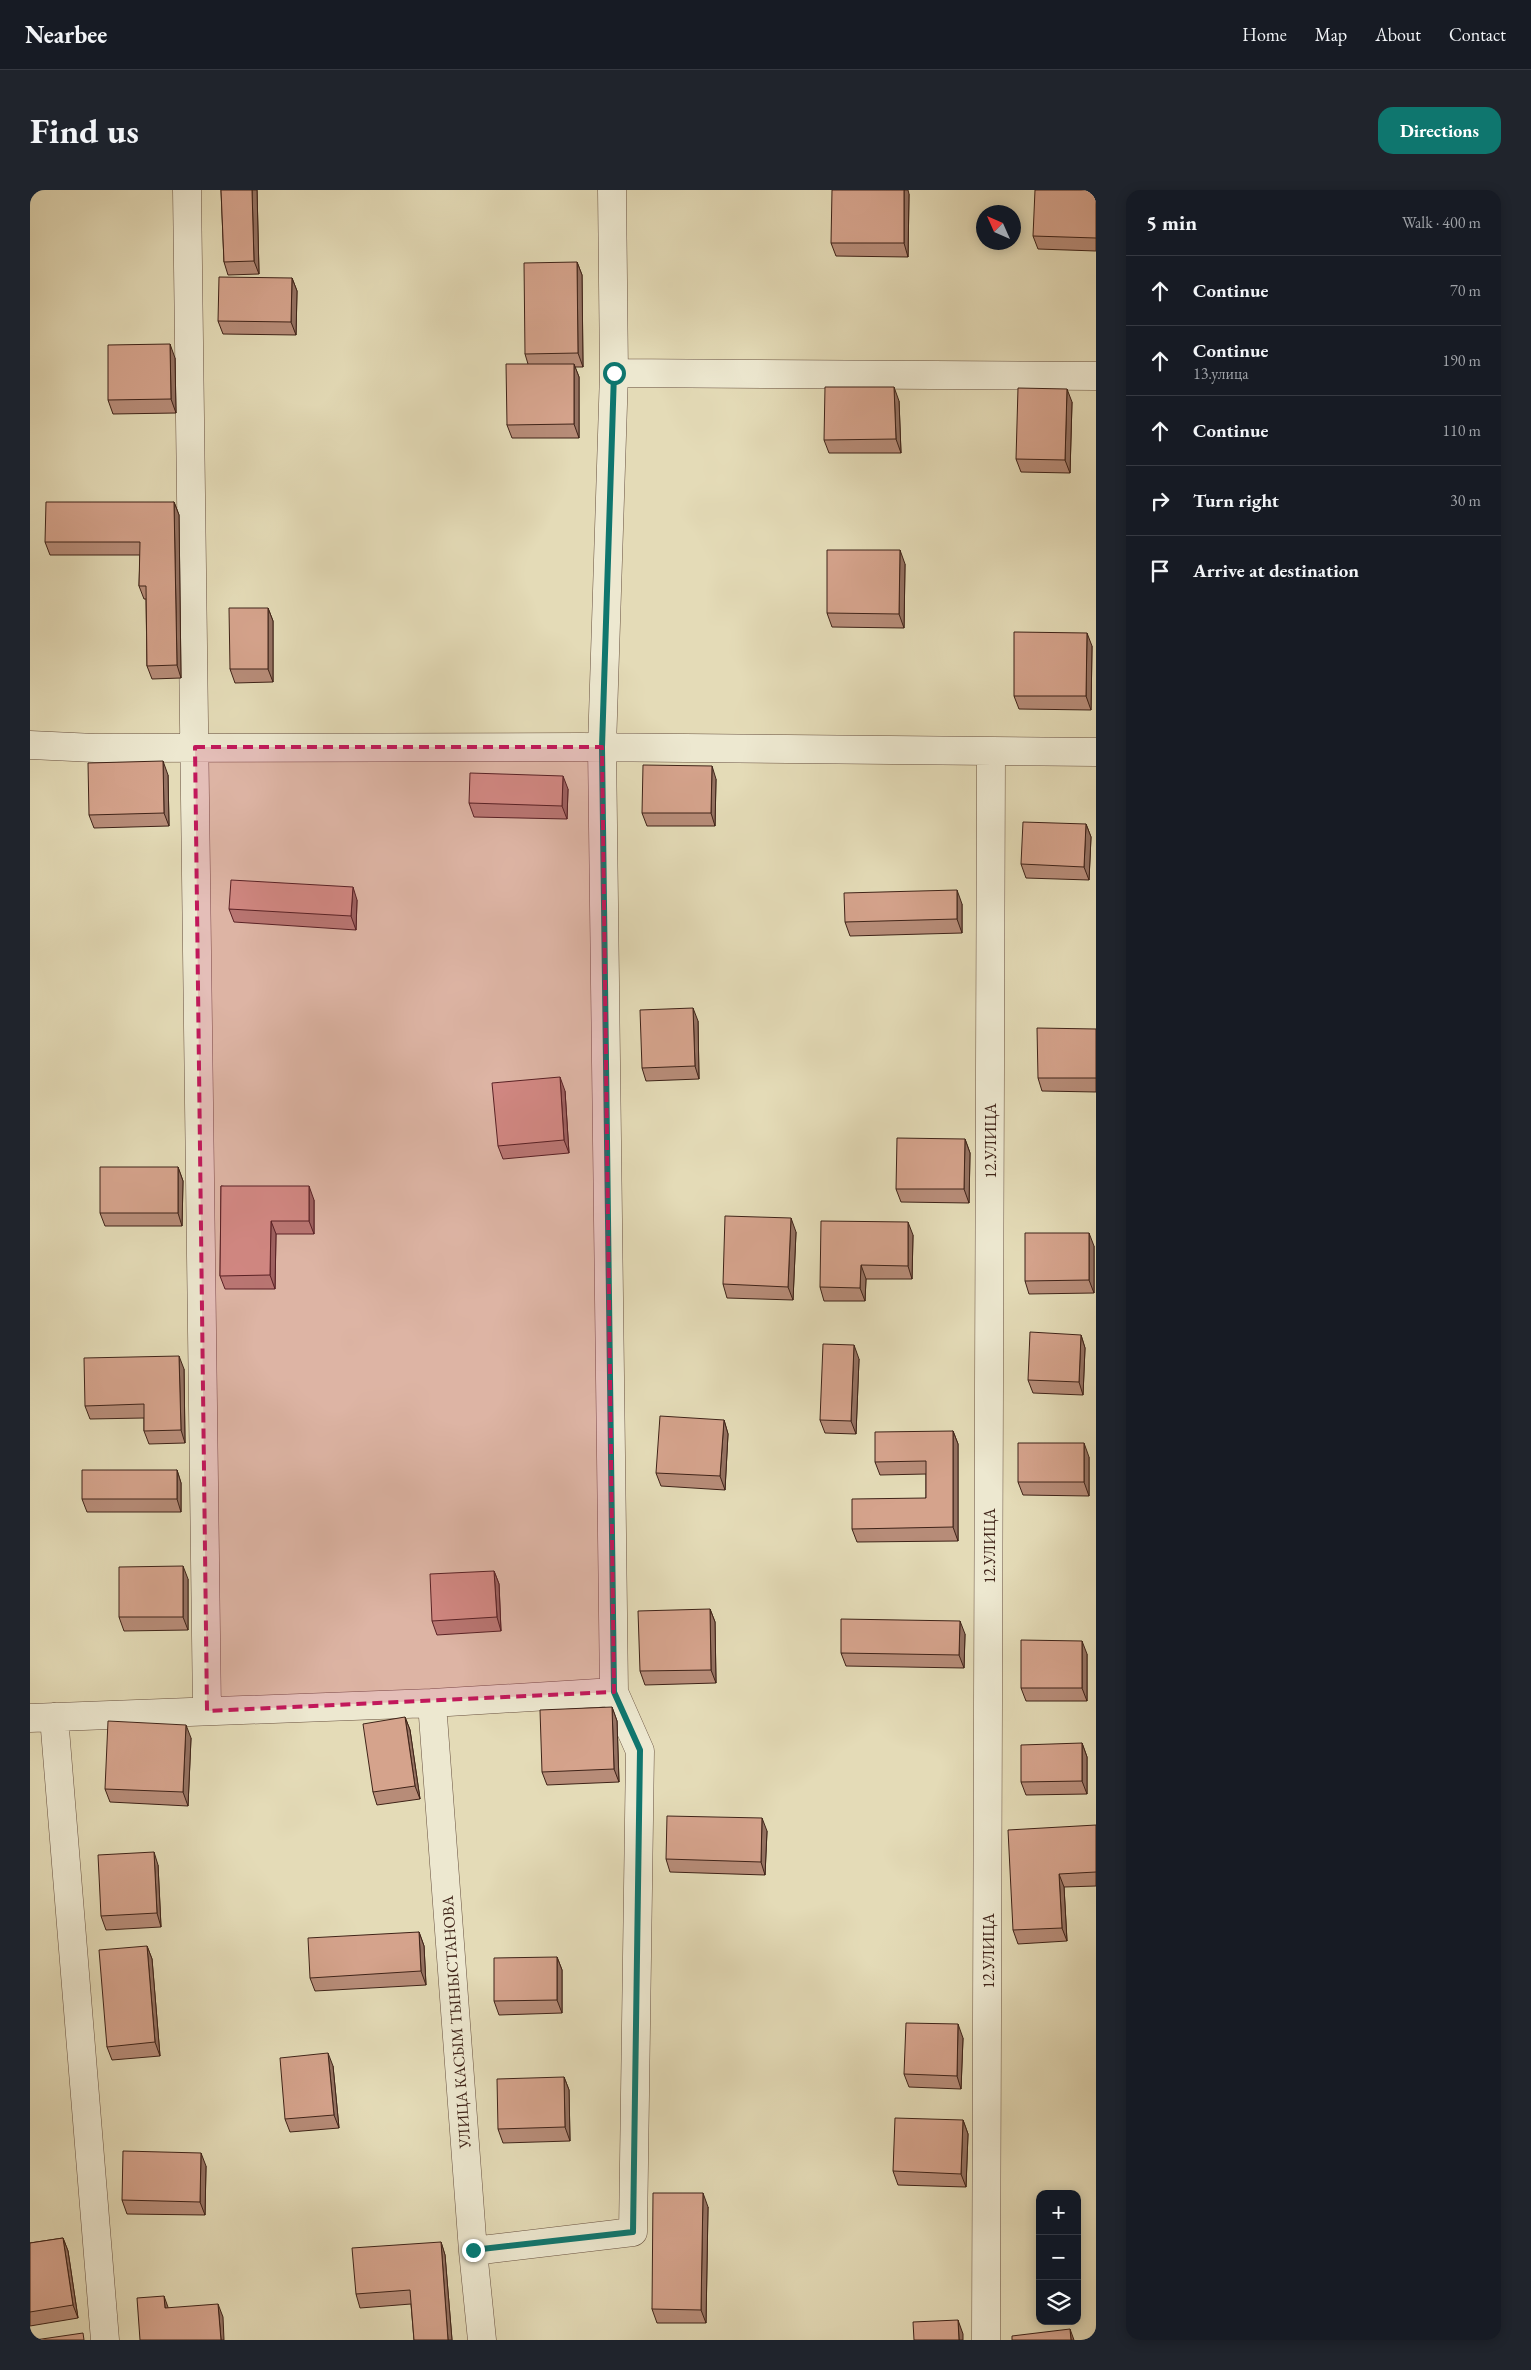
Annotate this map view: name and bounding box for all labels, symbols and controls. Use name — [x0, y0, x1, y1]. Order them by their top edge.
text: Nearbee — [25, 19, 107, 50]
text: Home — [1242, 23, 1287, 46]
text: Map — [1315, 23, 1347, 46]
text: About — [1375, 23, 1421, 46]
text: Contact — [1449, 23, 1506, 46]
button: Directions — [1378, 107, 1501, 154]
text: Find us — [30, 108, 139, 153]
north arrow — [976, 205, 1021, 250]
text: 5 min — [1146, 209, 1197, 236]
text: Walk · 400 m — [1402, 212, 1481, 233]
icon: ahead — [1146, 277, 1174, 305]
text: Continue — [1193, 278, 1268, 303]
text: 70 m — [1450, 280, 1481, 301]
text: Continue — [1193, 338, 1268, 363]
icon: ahead — [1146, 347, 1174, 375]
text: 190 m — [1442, 350, 1481, 371]
route start — [603, 362, 626, 385]
text: 13.улица — [1193, 363, 1249, 384]
icon: ahead — [1146, 417, 1174, 445]
text: Continue — [1193, 418, 1268, 443]
text: 110 m — [1442, 420, 1481, 441]
icon: right — [1146, 487, 1174, 515]
text: Turn right — [1193, 488, 1279, 513]
text: 30 m — [1450, 490, 1481, 511]
icon: arrive — [1146, 557, 1174, 585]
text: Arrive at destination — [1193, 558, 1359, 583]
street label: 12.УЛИЦА — [980, 1102, 1001, 1179]
street label: 12.УЛИЦА — [979, 1507, 1000, 1584]
street label: УЛИЦА КАСЫМ ТЫНЫСТАНОВА — [437, 1894, 475, 2150]
street label: 12.УЛИЦА — [978, 1912, 999, 1989]
map controls — [1036, 2190, 1081, 2325]
button: + — [1036, 2190, 1081, 2235]
button: − — [1036, 2235, 1081, 2280]
route end — [462, 2239, 485, 2262]
button: layers — [1036, 2280, 1081, 2325]

